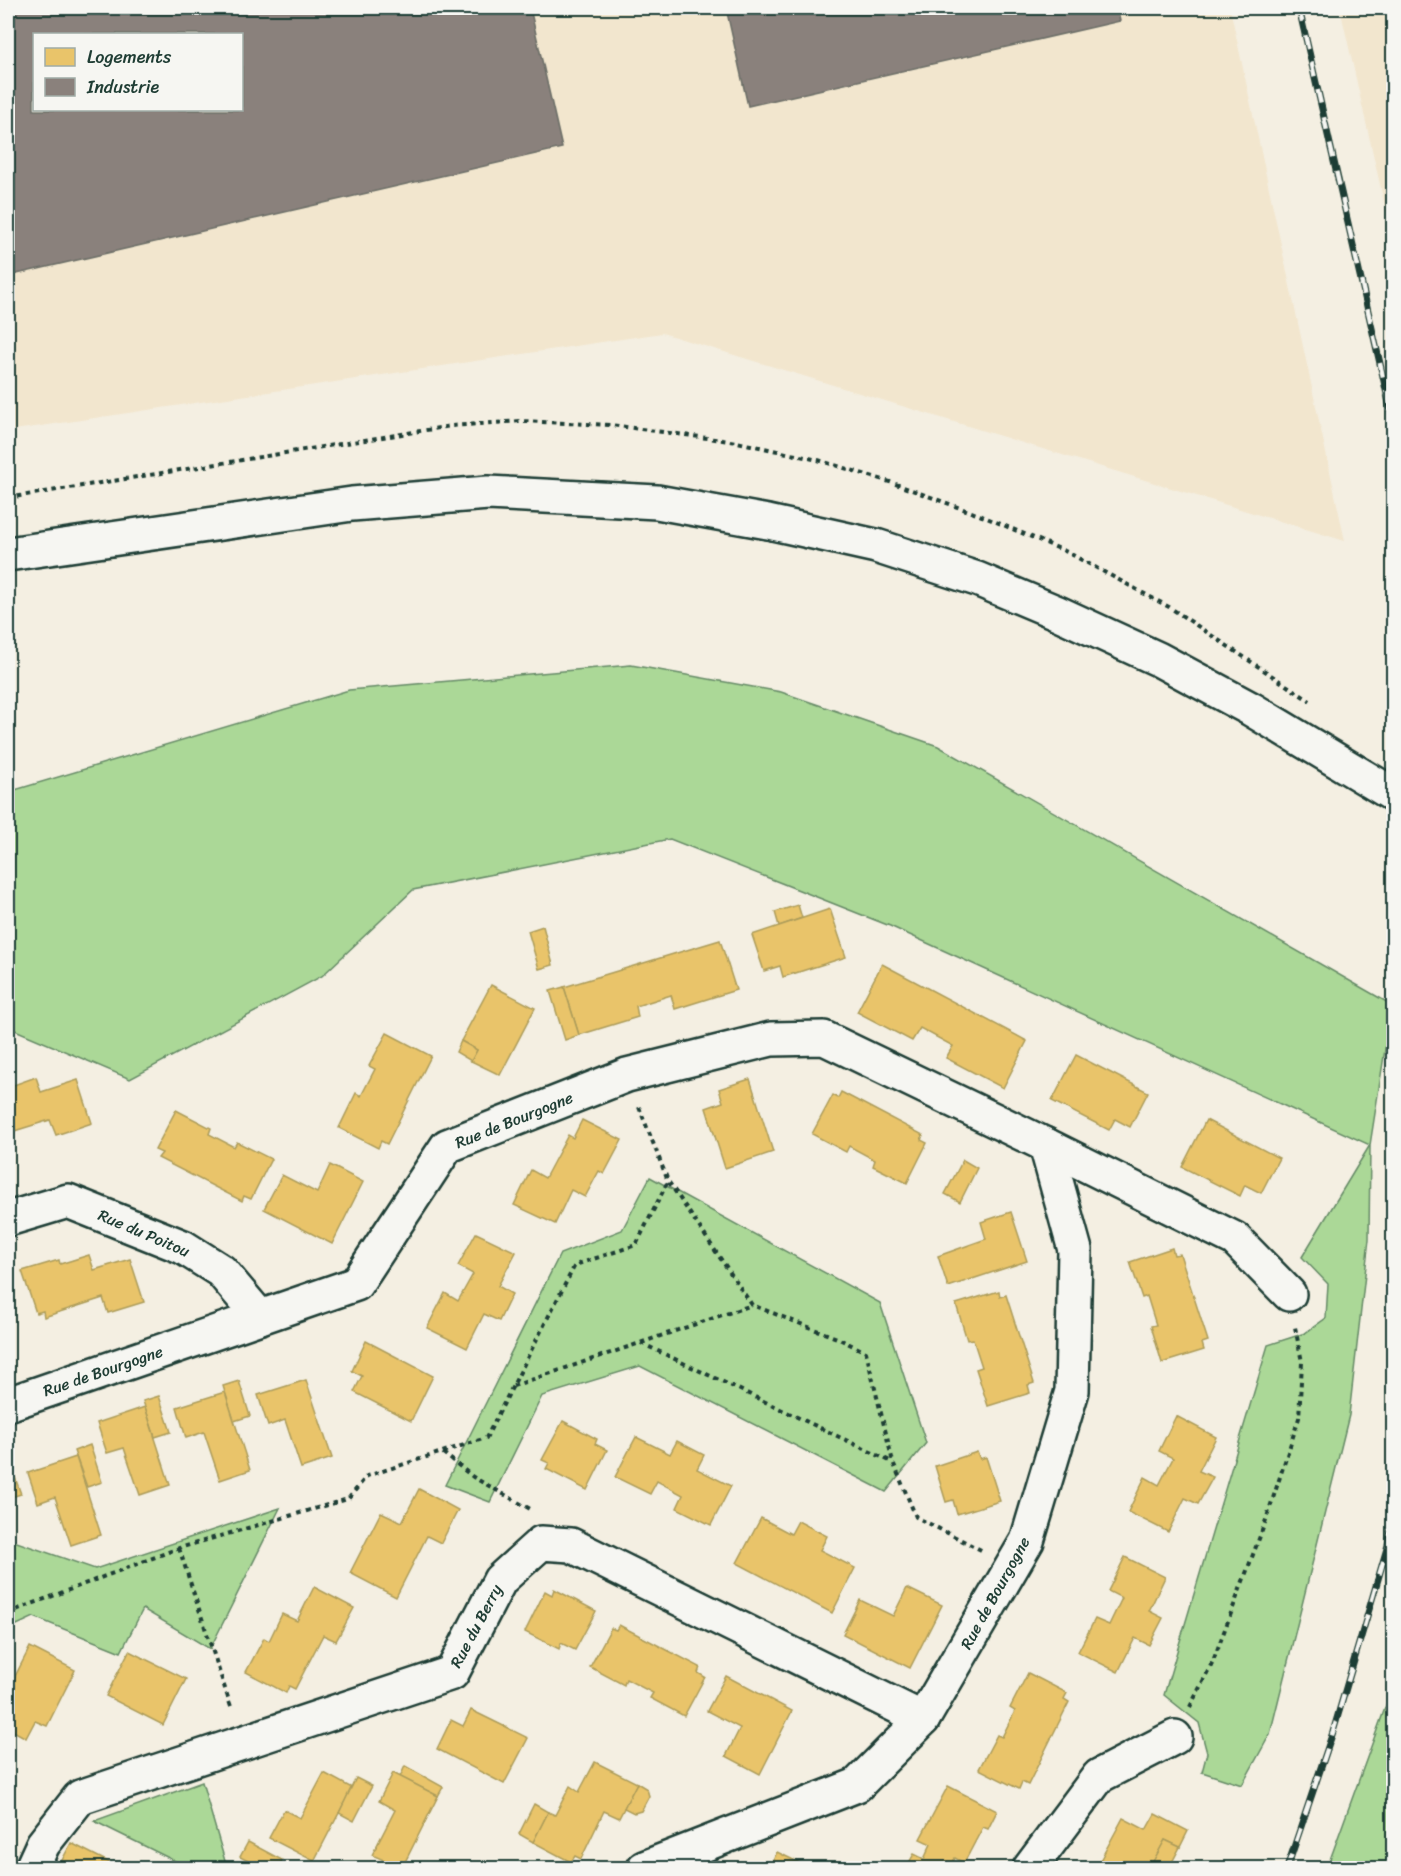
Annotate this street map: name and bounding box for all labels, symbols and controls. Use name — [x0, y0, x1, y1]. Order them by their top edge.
legend — [33, 33, 243, 111]
text: Logements — [87, 41, 172, 73]
text: Industrie — [86, 71, 160, 103]
street label: Rue de Bourgogne — [450, 1083, 578, 1157]
street label: Rue du Poitou — [93, 1201, 195, 1266]
street label: Rue de Bourgogne — [39, 1337, 167, 1405]
street label: Rue de Bourgogne — [952, 1531, 1038, 1655]
street label: Rue du Berry — [442, 1578, 511, 1673]

